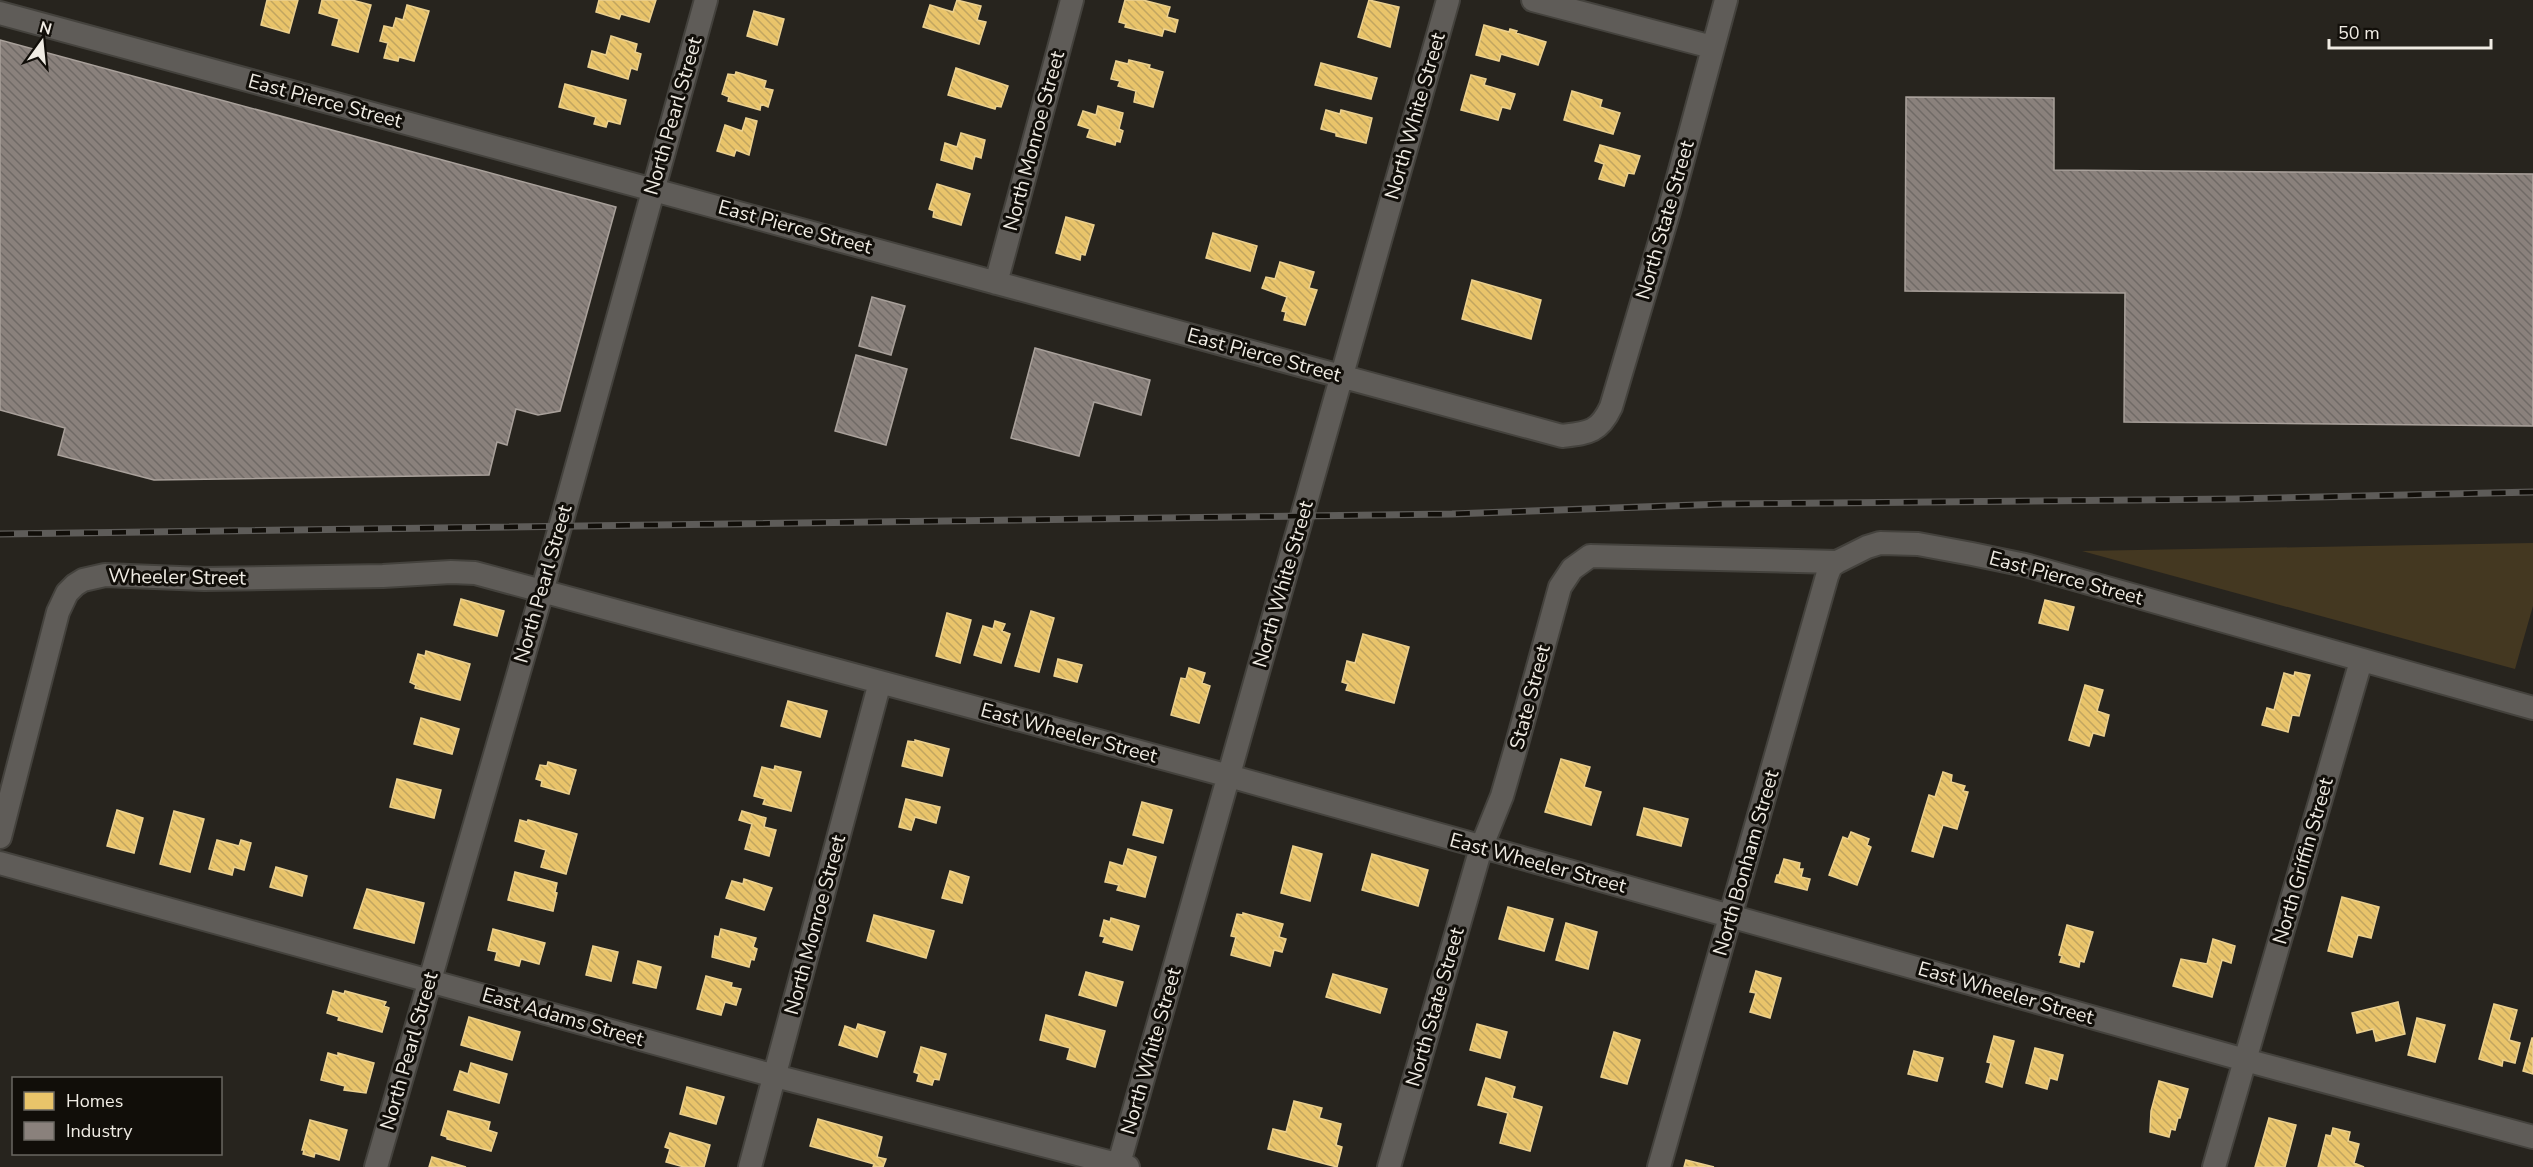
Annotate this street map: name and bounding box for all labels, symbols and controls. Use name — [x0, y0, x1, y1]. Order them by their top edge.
north arrow — [12, 12, 72, 72]
scale bar — [2329, 12, 2491, 50]
text: N — [37, 16, 54, 41]
text: 50 m — [2338, 21, 2380, 45]
street label: North White Street — [1378, 28, 1452, 203]
street label: North Pearl Street — [638, 33, 709, 198]
street label: North Monroe Street — [997, 47, 1071, 234]
street label: East Pierce Street — [245, 67, 406, 135]
street label: North State Street — [1629, 136, 1701, 303]
street label: East Pierce Street — [715, 193, 876, 261]
street label: East Pierce Street — [1184, 321, 1345, 389]
street label: North White Street — [1246, 496, 1320, 671]
street label: North Pearl Street — [508, 501, 579, 666]
street label: East Pierce Street — [1986, 544, 2147, 612]
street label: Wheeler Street — [108, 562, 247, 592]
street label: State Street — [1503, 641, 1557, 752]
street label: East Wheeler Street — [978, 696, 1161, 770]
street label: North Bonham Street — [1707, 766, 1786, 959]
street label: North Griffin Street — [2266, 774, 2340, 947]
street label: East Wheeler Street — [1447, 826, 1630, 900]
street label: North Monroe Street — [778, 831, 852, 1018]
street label: North State Street — [1399, 923, 1471, 1090]
street label: East Wheeler Street — [1915, 955, 2098, 1031]
street label: North White Street — [1114, 963, 1188, 1138]
street label: North Pearl Street — [374, 968, 445, 1133]
street label: East Adams Street — [479, 981, 648, 1053]
legend — [12, 1077, 222, 1155]
text: Homes — [66, 1089, 123, 1113]
text: Industry — [66, 1119, 133, 1143]

